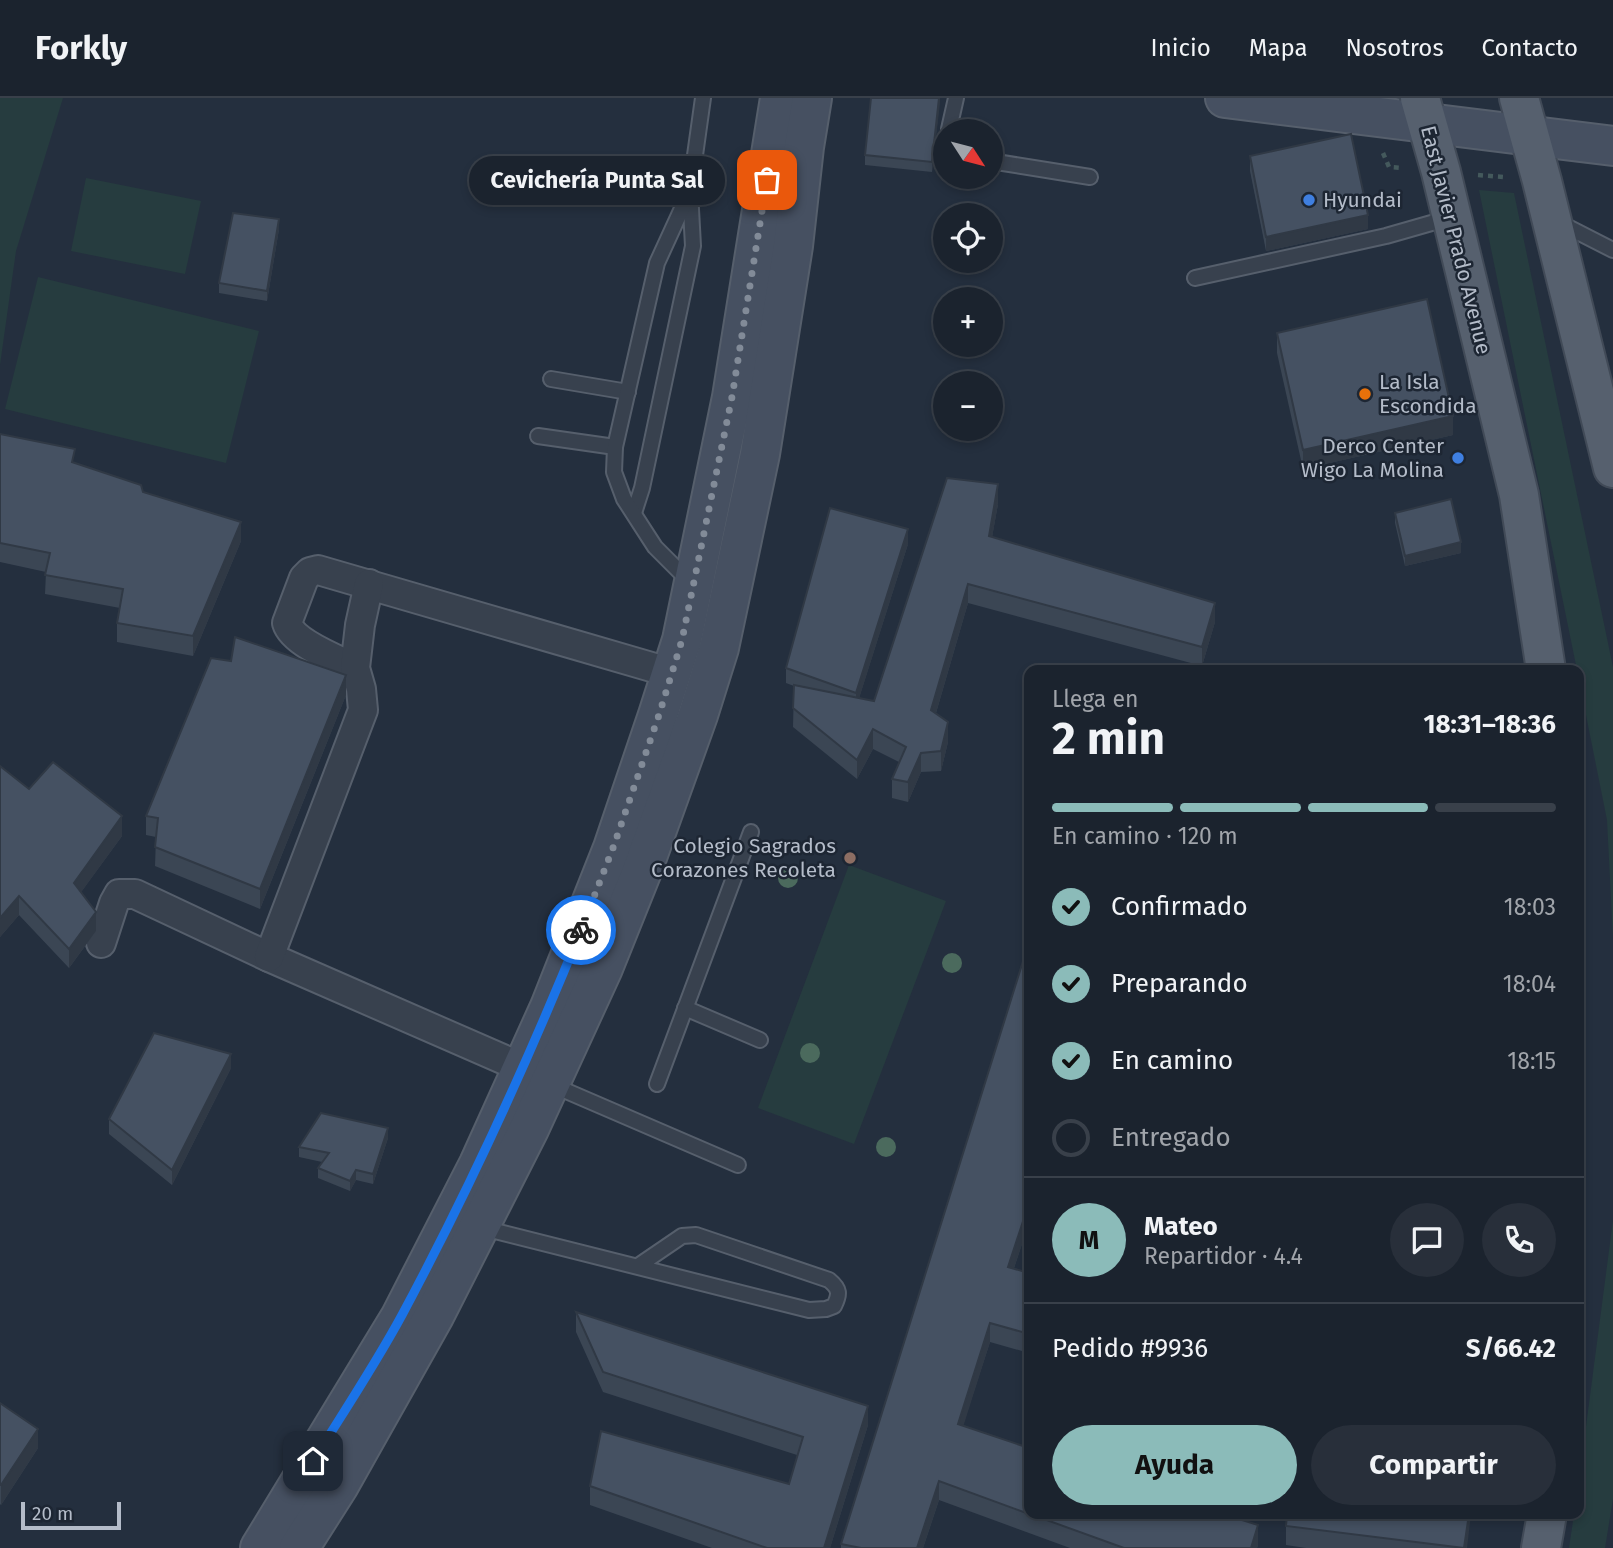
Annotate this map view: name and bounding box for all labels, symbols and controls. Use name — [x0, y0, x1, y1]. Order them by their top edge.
text: Forkly — [35, 28, 127, 68]
text: Inicio — [1151, 34, 1211, 62]
text: Mapa — [1249, 34, 1308, 62]
text: Nosotros — [1346, 34, 1444, 62]
text: Contacto — [1482, 34, 1578, 62]
north arrow — [933, 119, 1003, 189]
map controls — [933, 119, 1003, 441]
street label: East Javier Prado Avenue — [1415, 123, 1497, 357]
pin — [737, 150, 797, 210]
callout: Cevichería Punta Sal — [470, 155, 725, 204]
icon: bag — [748, 161, 786, 199]
text: Cevichería Punta Sal — [491, 166, 703, 194]
place label: Hyundai — [1323, 187, 1402, 213]
marker: Hyundai — [1301, 192, 1317, 208]
button: locate — [933, 203, 1003, 273]
button: + — [933, 287, 1003, 357]
place label: La Isla Escondida — [1379, 369, 1477, 419]
button: − — [933, 371, 1003, 441]
marker: La Isla Escondida — [1357, 386, 1373, 402]
place label: Derco Center Wigo La Molina — [1301, 433, 1444, 483]
marker: Derco Center Wigo La Molina — [1450, 450, 1466, 466]
text: Llega en — [1052, 685, 1138, 713]
text: 18:31–18:36 — [1423, 709, 1556, 740]
text: 2 min — [1052, 711, 1165, 766]
text: En camino · 120 m — [1052, 822, 1238, 850]
place label: Colegio Sagrados Corazones Recoleta — [651, 833, 836, 883]
marker: Colegio Sagrados Corazones Recoleta — [842, 850, 858, 866]
icon: check — [1052, 888, 1090, 926]
text: Confirmado — [1111, 891, 1248, 922]
text: 18:03 — [1504, 893, 1556, 921]
courier — [546, 895, 616, 965]
icon: bike — [562, 911, 600, 949]
icon: check — [1052, 965, 1090, 1003]
text: Preparando — [1111, 968, 1248, 999]
text: 18:04 — [1503, 970, 1556, 998]
icon: check — [1052, 1042, 1090, 1080]
text: En camino — [1111, 1045, 1233, 1076]
text: 18:15 — [1507, 1047, 1556, 1075]
text: Entregado — [1111, 1122, 1231, 1153]
button: chat — [1390, 1203, 1464, 1277]
button: phone — [1482, 1203, 1556, 1277]
text: Mateo — [1144, 1211, 1218, 1242]
text: M — [1079, 1225, 1099, 1256]
text: Repartidor · 4.4 — [1144, 1242, 1303, 1270]
text: Pedido #9936 — [1052, 1333, 1208, 1364]
text: S/66.42 — [1466, 1333, 1556, 1364]
button: Ayuda — [1052, 1425, 1297, 1505]
button: Compartir — [1311, 1425, 1556, 1505]
pin — [283, 1431, 343, 1491]
icon: home — [294, 1442, 332, 1480]
scale bar — [21, 1499, 121, 1531]
text: 20 m — [32, 1502, 73, 1525]

